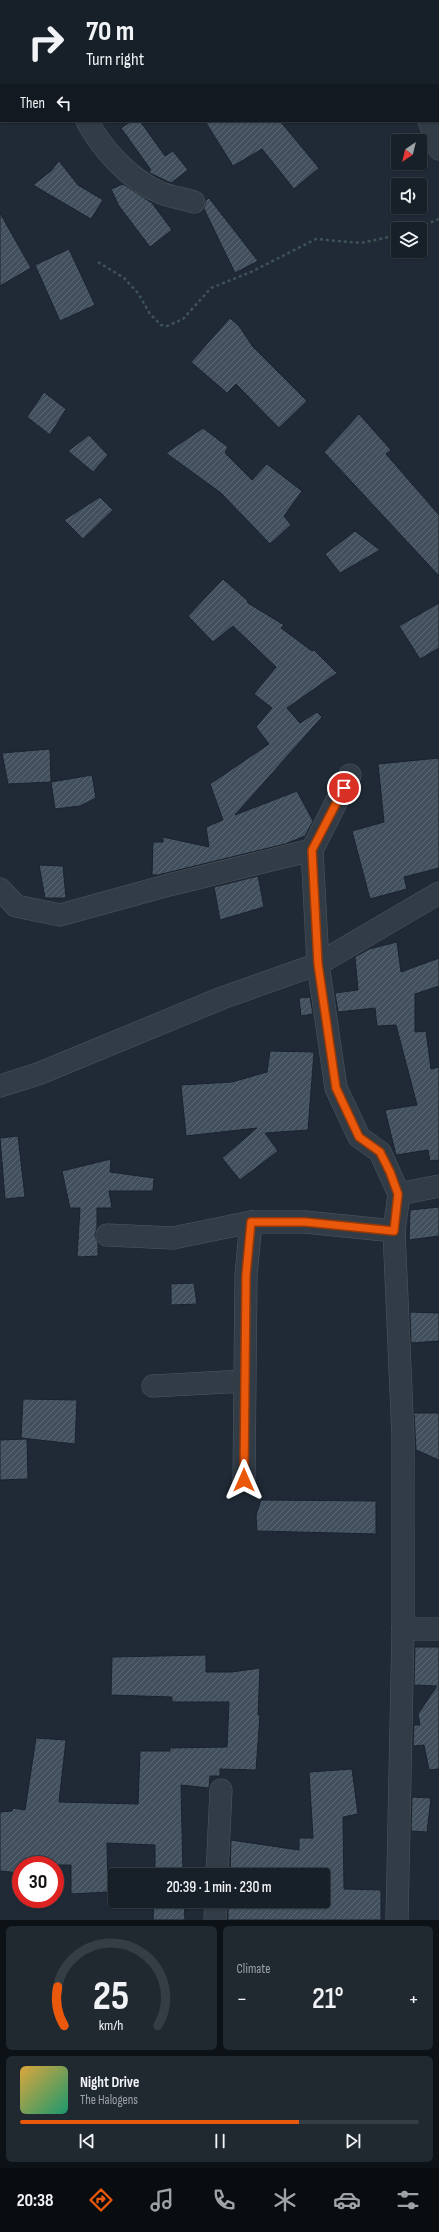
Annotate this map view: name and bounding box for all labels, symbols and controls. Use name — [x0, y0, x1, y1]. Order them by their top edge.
text: 70 m — [86, 15, 134, 48]
icon: right — [20, 16, 72, 68]
text: Turn right — [86, 49, 144, 70]
icon: left — [53, 92, 75, 114]
text: Then — [20, 94, 45, 113]
north arrow — [391, 134, 427, 170]
map controls — [391, 134, 427, 258]
button: sound — [391, 178, 427, 214]
button: layers — [391, 222, 427, 258]
pin — [327, 771, 361, 805]
icon: arrive — [333, 777, 355, 799]
position arrow — [223, 1459, 265, 1501]
speed limit sign: 30 — [12, 1856, 64, 1908]
text: 20:39 · 1 min · 230 m — [166, 1878, 272, 1897]
text: Climate — [237, 1961, 270, 1977]
text: 25 — [93, 1972, 129, 2021]
text: 21° — [312, 1981, 344, 2017]
text: − — [237, 1986, 247, 2013]
text: + — [408, 1986, 419, 2013]
text: km/h — [99, 2017, 124, 2034]
text: Night Drive — [80, 2073, 139, 2092]
text: The Halogens — [80, 2092, 138, 2108]
icon: previous — [76, 2130, 98, 2152]
icon: pause — [209, 2130, 231, 2152]
icon: next — [342, 2130, 364, 2152]
icon: directions — [87, 2186, 115, 2214]
icon: music — [148, 2186, 176, 2214]
icon: phone — [210, 2186, 238, 2214]
icon: climate — [271, 2186, 299, 2214]
icon: car — [333, 2186, 361, 2214]
icon: filters — [394, 2186, 422, 2214]
text: 20:38 — [17, 2190, 54, 2211]

